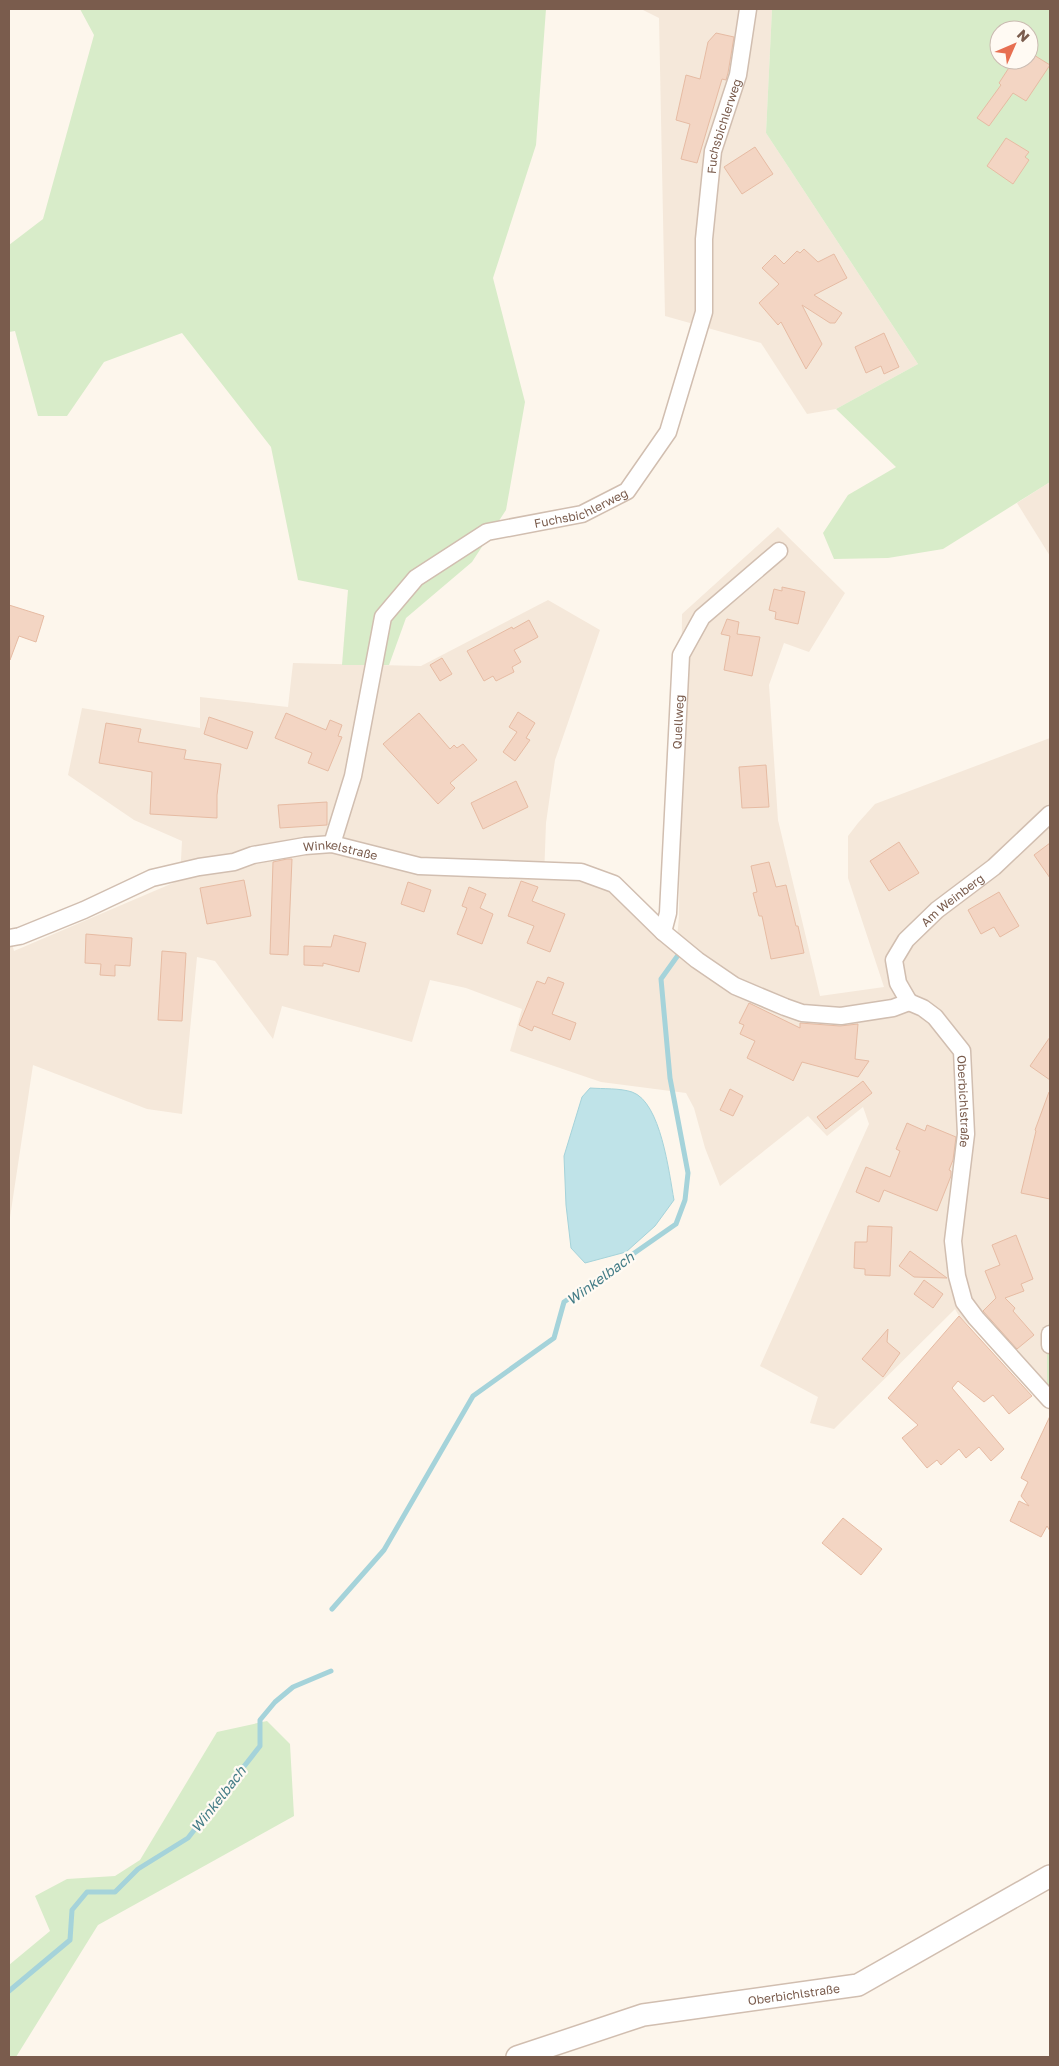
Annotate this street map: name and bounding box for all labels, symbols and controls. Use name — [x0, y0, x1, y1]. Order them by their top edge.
north arrow — [989, 20, 1039, 70]
text: N — [1014, 26, 1033, 45]
street label: Fuchsbichlerweg — [703, 77, 744, 175]
street label: Fuchsbichlerweg — [533, 485, 630, 530]
street label: Quellweg — [669, 694, 686, 750]
street label: Winkelstraße — [302, 837, 379, 863]
street label: Am Weinberg — [917, 870, 987, 929]
street label: Oberbichlstraße — [955, 1055, 973, 1148]
water label: Winkelbach — [563, 1247, 638, 1308]
water label: Winkelbach — [187, 1762, 250, 1835]
street label: Oberbichlstraße — [747, 1980, 841, 2008]

